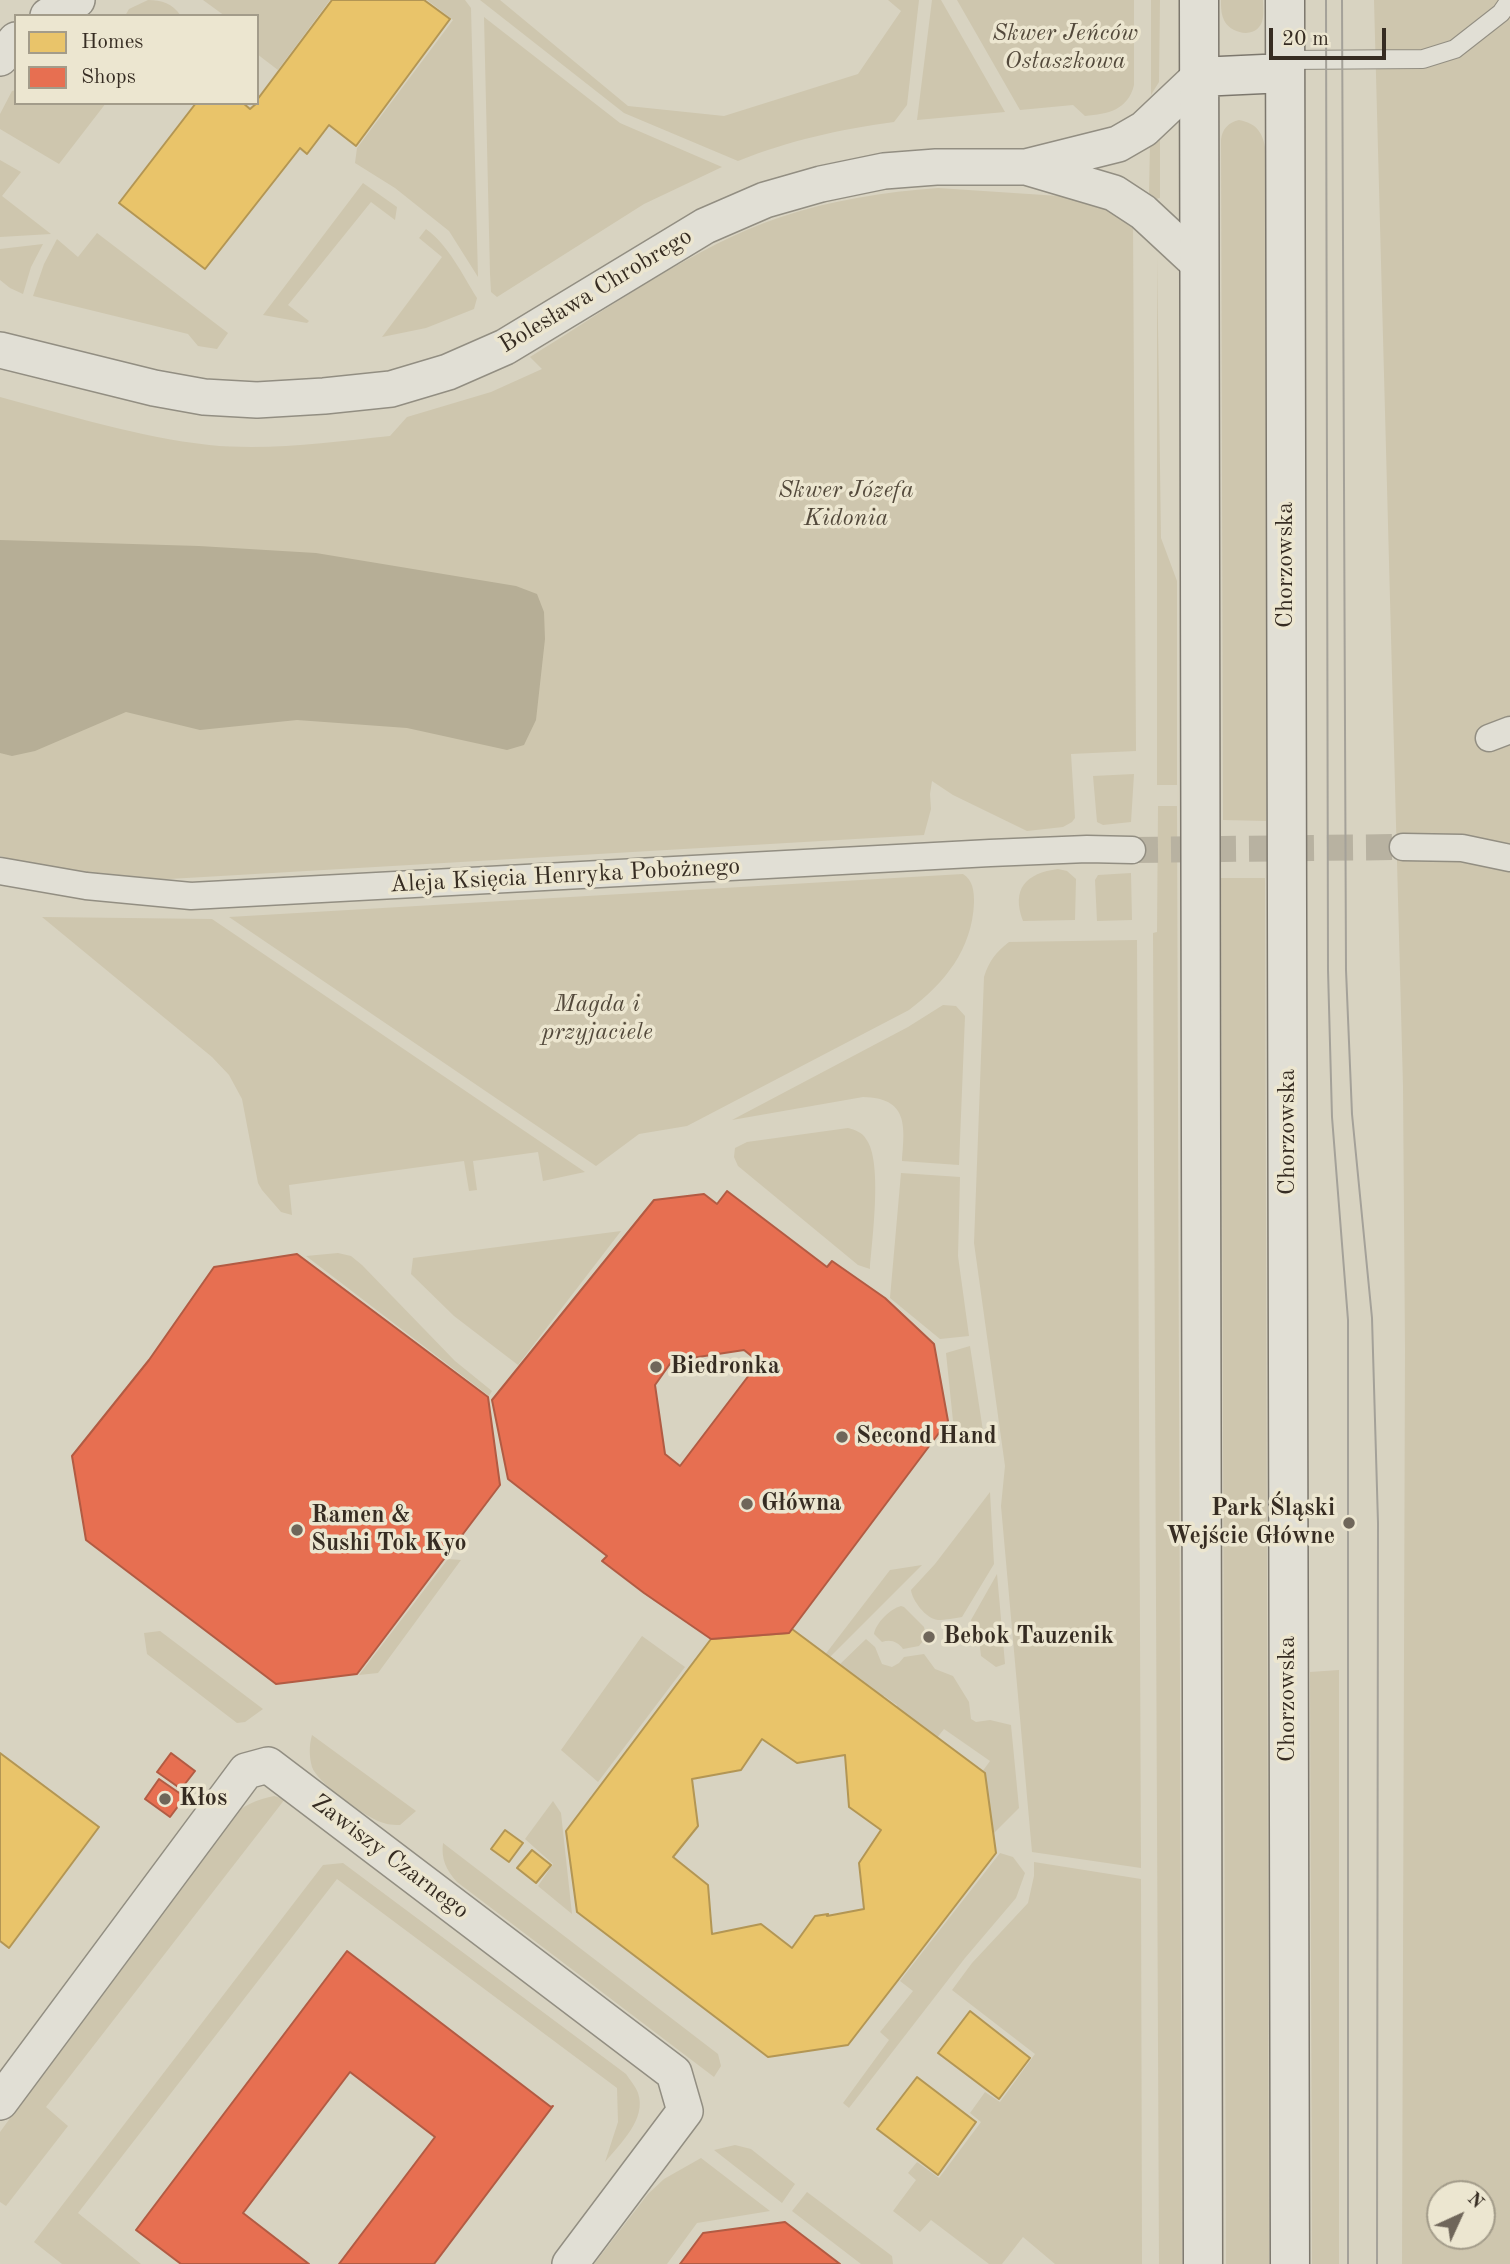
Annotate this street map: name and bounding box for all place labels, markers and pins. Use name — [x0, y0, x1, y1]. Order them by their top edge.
place label: Biedronka — [670, 1353, 780, 1381]
marker: Biedronka — [648, 1359, 664, 1375]
place label: Second Hand — [856, 1423, 997, 1451]
marker: Second Hand — [834, 1429, 850, 1445]
place label: Główna — [761, 1490, 842, 1518]
place label: Park Śląski Wejście Główne — [1166, 1495, 1335, 1551]
marker: Główna — [739, 1496, 755, 1512]
place label: Ramen & Sushi Tok Kyo — [311, 1502, 467, 1558]
marker: Park Śląski Wejście Główne — [1341, 1515, 1357, 1531]
marker: Ramen & Sushi Tok Kyo — [289, 1522, 305, 1538]
place label: Bebok Tauzenik — [943, 1623, 1114, 1651]
marker: Bebok Tauzenik — [921, 1629, 937, 1645]
place label: Kłos — [179, 1785, 227, 1813]
marker: Kłos — [157, 1791, 173, 1807]

